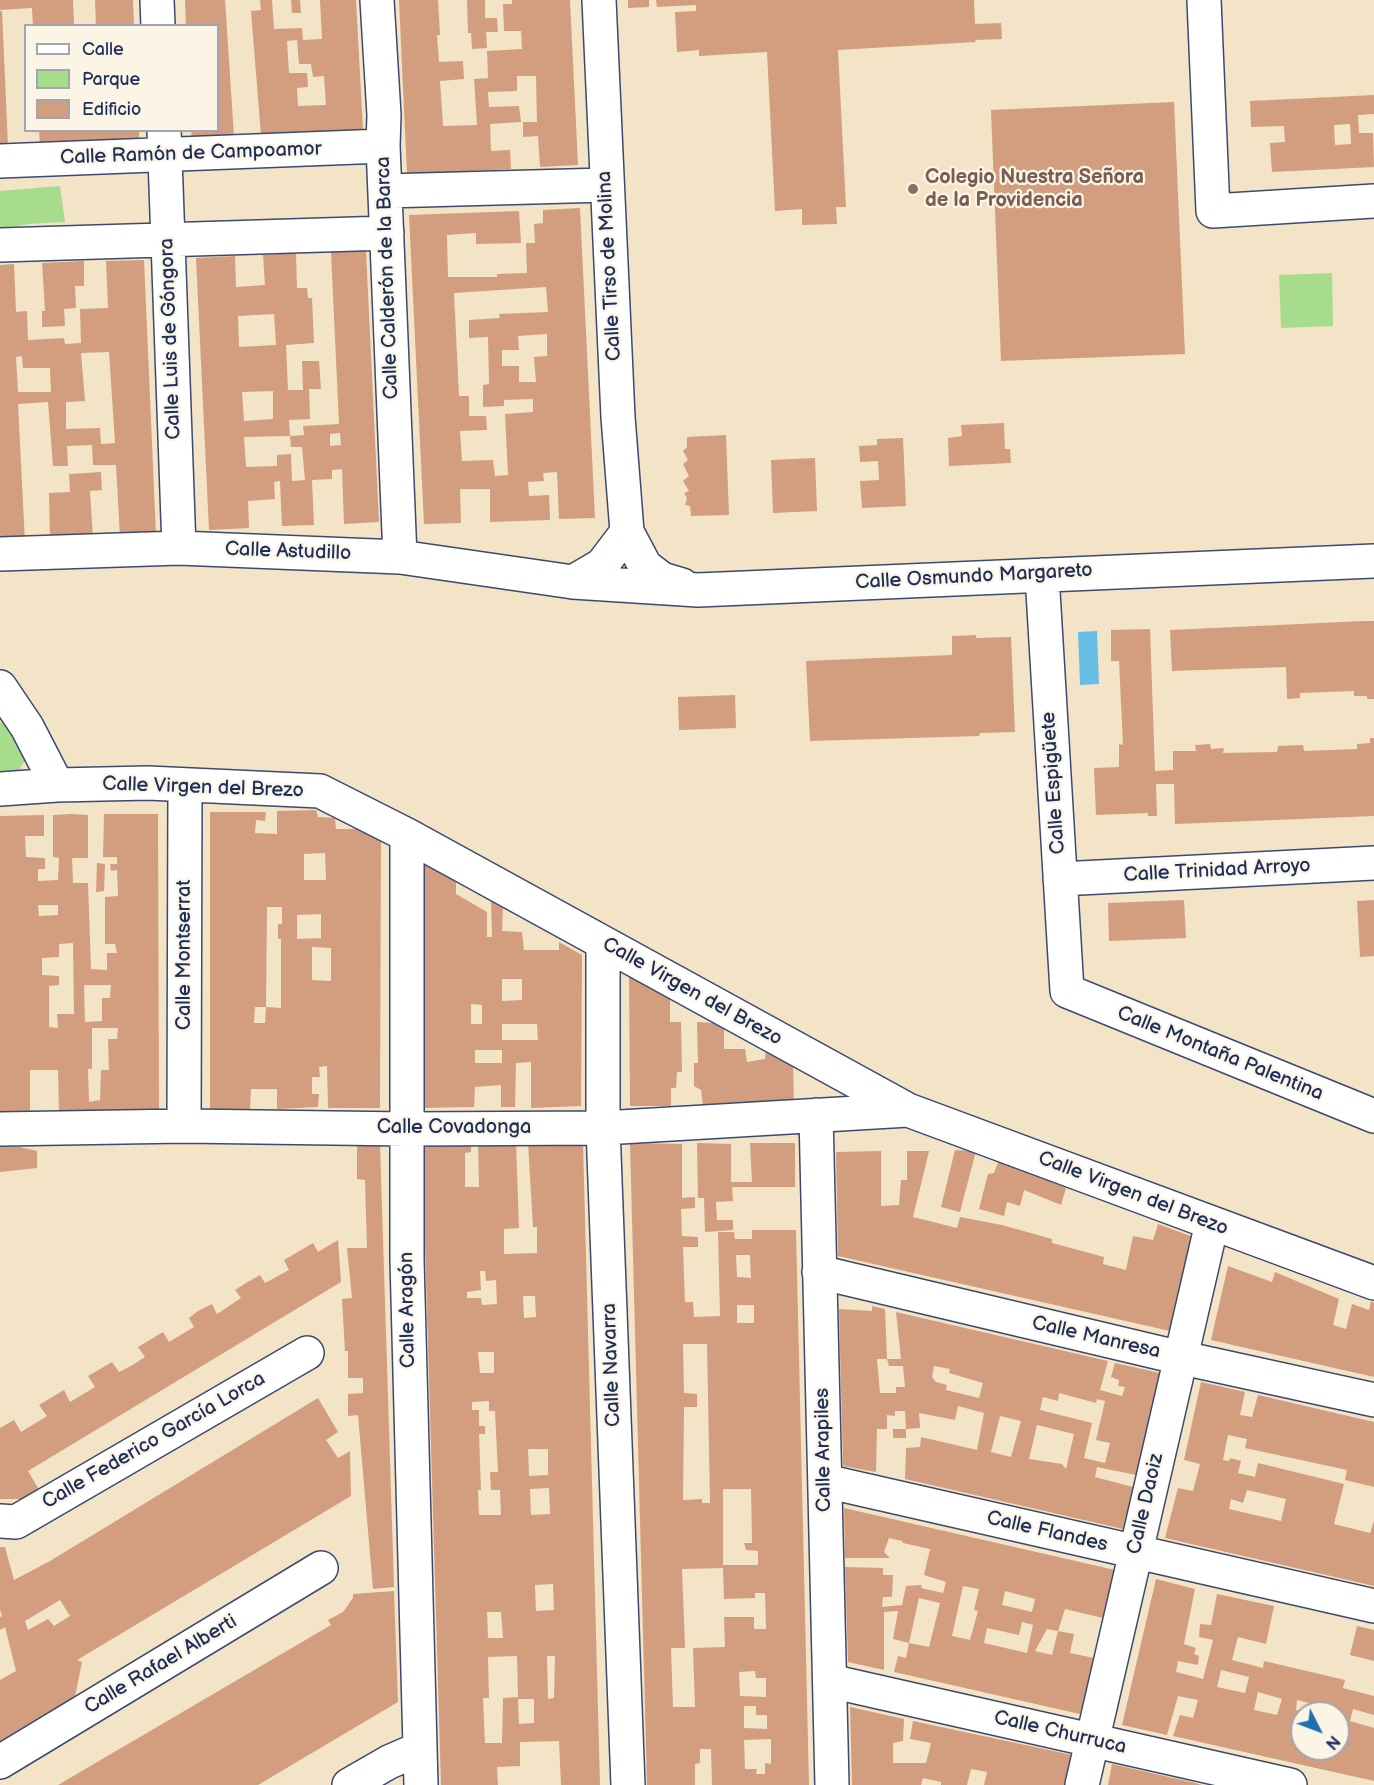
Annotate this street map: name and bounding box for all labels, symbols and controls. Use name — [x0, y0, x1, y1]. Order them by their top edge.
legend — [24, 24, 219, 132]
text: Calle — [82, 39, 124, 60]
text: Parque — [82, 69, 140, 90]
text: Edificio — [82, 99, 141, 120]
street label: Calle Ramón de Campoamor — [60, 137, 322, 171]
street label: Calle Calderón de la Barca — [372, 156, 404, 400]
place label: Colegio Nuestra Señora de la Providencia — [925, 166, 1144, 213]
street label: Calle Tirso de Molina — [593, 170, 627, 362]
marker: Colegio Nuestra Señora de la Providencia — [906, 182, 920, 196]
street label: Calle Luis de Góngora — [155, 238, 187, 440]
street label: Calle Astudillo — [224, 538, 352, 566]
street label: Calle Osmundo Margareto — [855, 559, 1093, 595]
street label: Calle Espigüete — [1037, 711, 1071, 855]
street label: Calle Virgen del Brezo — [102, 772, 304, 804]
street label: Calle Trinidad Arroyo — [1123, 854, 1311, 888]
street label: Calle Montserrat — [173, 880, 197, 1030]
street label: Calle Virgen del Brezo — [598, 933, 786, 1051]
street label: Calle Montaña Palentina — [1113, 1002, 1327, 1106]
street label: Calle Covadonga — [377, 1116, 531, 1140]
street label: Calle Virgen del Brezo — [1035, 1147, 1231, 1241]
street label: Calle Aragón — [395, 1252, 421, 1368]
street label: Calle Navarra — [598, 1303, 626, 1427]
street label: Calle Manresa — [1029, 1312, 1163, 1364]
street label: Calle Federico García Lorca — [38, 1367, 270, 1515]
street label: Calle Arapiles — [811, 1388, 837, 1512]
street label: Calle Daoiz — [1123, 1451, 1169, 1557]
street label: Calle Flandes — [984, 1506, 1110, 1558]
street label: Calle Rafael Alberti — [80, 1610, 242, 1720]
north arrow — [1290, 1701, 1350, 1761]
street label: Calle Churruca — [991, 1706, 1129, 1760]
text: N — [1321, 1731, 1343, 1753]

